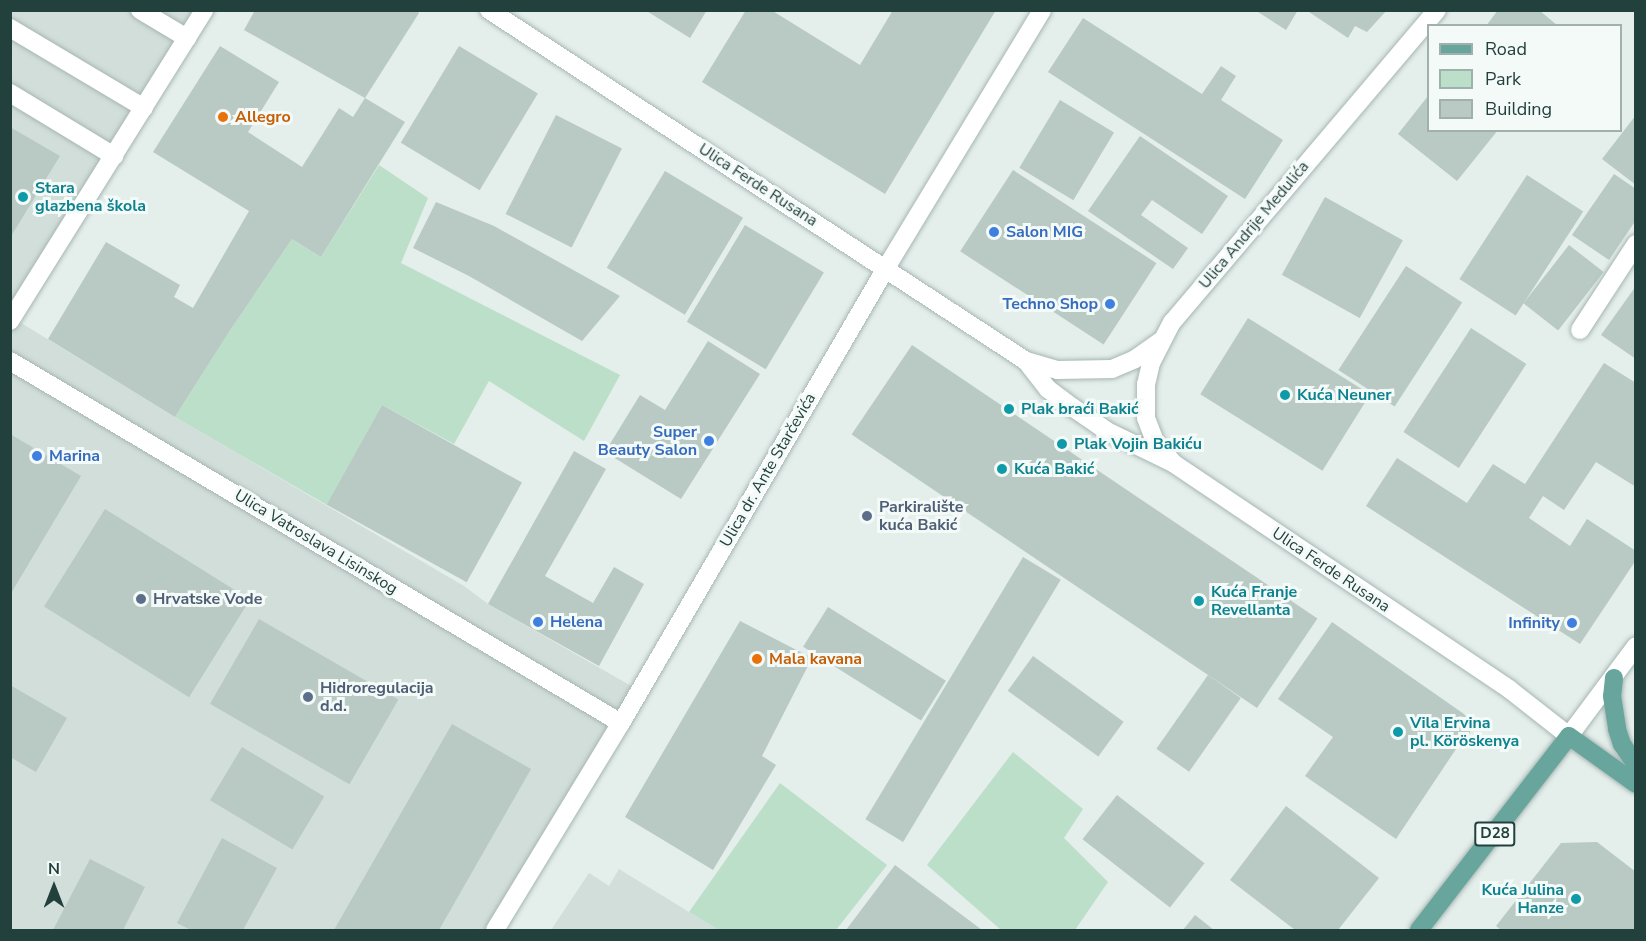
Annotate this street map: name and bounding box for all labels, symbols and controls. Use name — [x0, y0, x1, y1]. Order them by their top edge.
legend — [1427, 24, 1622, 132]
text: Road — [1485, 37, 1527, 61]
text: Park — [1485, 67, 1521, 91]
text: Building — [1485, 97, 1552, 121]
place label: Allegro — [235, 107, 291, 127]
marker: Allegro — [216, 110, 230, 124]
street label: Ulica Ferde Rusana — [695, 139, 821, 231]
street label: Ulica Andrije Medulića — [1195, 157, 1313, 293]
place label: Stara glazbena škola — [35, 178, 146, 216]
marker: Stara glazbena škola — [16, 190, 30, 204]
place label: Salon MIG — [1006, 222, 1083, 242]
marker: Salon MIG — [987, 225, 1001, 239]
place label: Techno Shop — [1003, 294, 1098, 314]
marker: Techno Shop — [1103, 297, 1117, 311]
place label: Kuća Neuner — [1297, 385, 1392, 405]
marker: Kuća Neuner — [1278, 388, 1292, 402]
street label: Ulica dr. Ante Starčevića — [716, 390, 820, 550]
place label: Plak braći Bakić — [1021, 399, 1139, 419]
marker: Plak braći Bakić — [1002, 402, 1016, 416]
place label: Super Beauty Salon — [598, 422, 697, 460]
marker: Super Beauty Salon — [702, 434, 716, 448]
place label: Plak Vojin Bakiću — [1074, 434, 1202, 454]
marker: Plak Vojin Bakiću — [1055, 437, 1069, 451]
place label: Marina — [49, 446, 100, 466]
marker: Marina — [30, 449, 44, 463]
place label: Kuća Bakić — [1014, 459, 1094, 479]
marker: Kuća Bakić — [995, 462, 1009, 476]
street label: Ulica Vatroslava Lisinskog — [231, 486, 401, 598]
place label: Parkiralište kuća Bakić — [879, 497, 963, 535]
marker: Parkiralište kuća Bakić — [860, 509, 874, 523]
street label: Ulica Ferde Rusana — [1268, 523, 1394, 617]
place label: Kuća Franje Revellanta — [1211, 582, 1297, 620]
place label: Hrvatske Vode — [153, 589, 262, 609]
marker: Hrvatske Vode — [134, 592, 148, 606]
marker: Kuća Franje Revellanta — [1192, 594, 1206, 608]
place label: Helena — [550, 612, 603, 632]
place label: Infinity — [1508, 613, 1560, 633]
marker: Helena — [531, 615, 545, 629]
marker: Infinity — [1565, 616, 1579, 630]
place label: Mala kavana — [769, 649, 862, 669]
marker: Mala kavana — [750, 652, 764, 666]
place label: Hidroregulacija d.d. — [320, 678, 434, 716]
marker: Hidroregulacija d.d. — [301, 690, 315, 704]
place label: Vila Ervina pl. Köröskenya — [1410, 713, 1519, 751]
marker: Vila Ervina pl. Köröskenya — [1391, 725, 1405, 739]
road number: D28 — [1474, 822, 1516, 846]
north arrow — [24, 857, 84, 917]
text: N — [48, 858, 60, 880]
place label: Kuća Julina Hanze — [1481, 880, 1564, 918]
marker: Kuća Julina Hanze — [1569, 892, 1583, 906]

